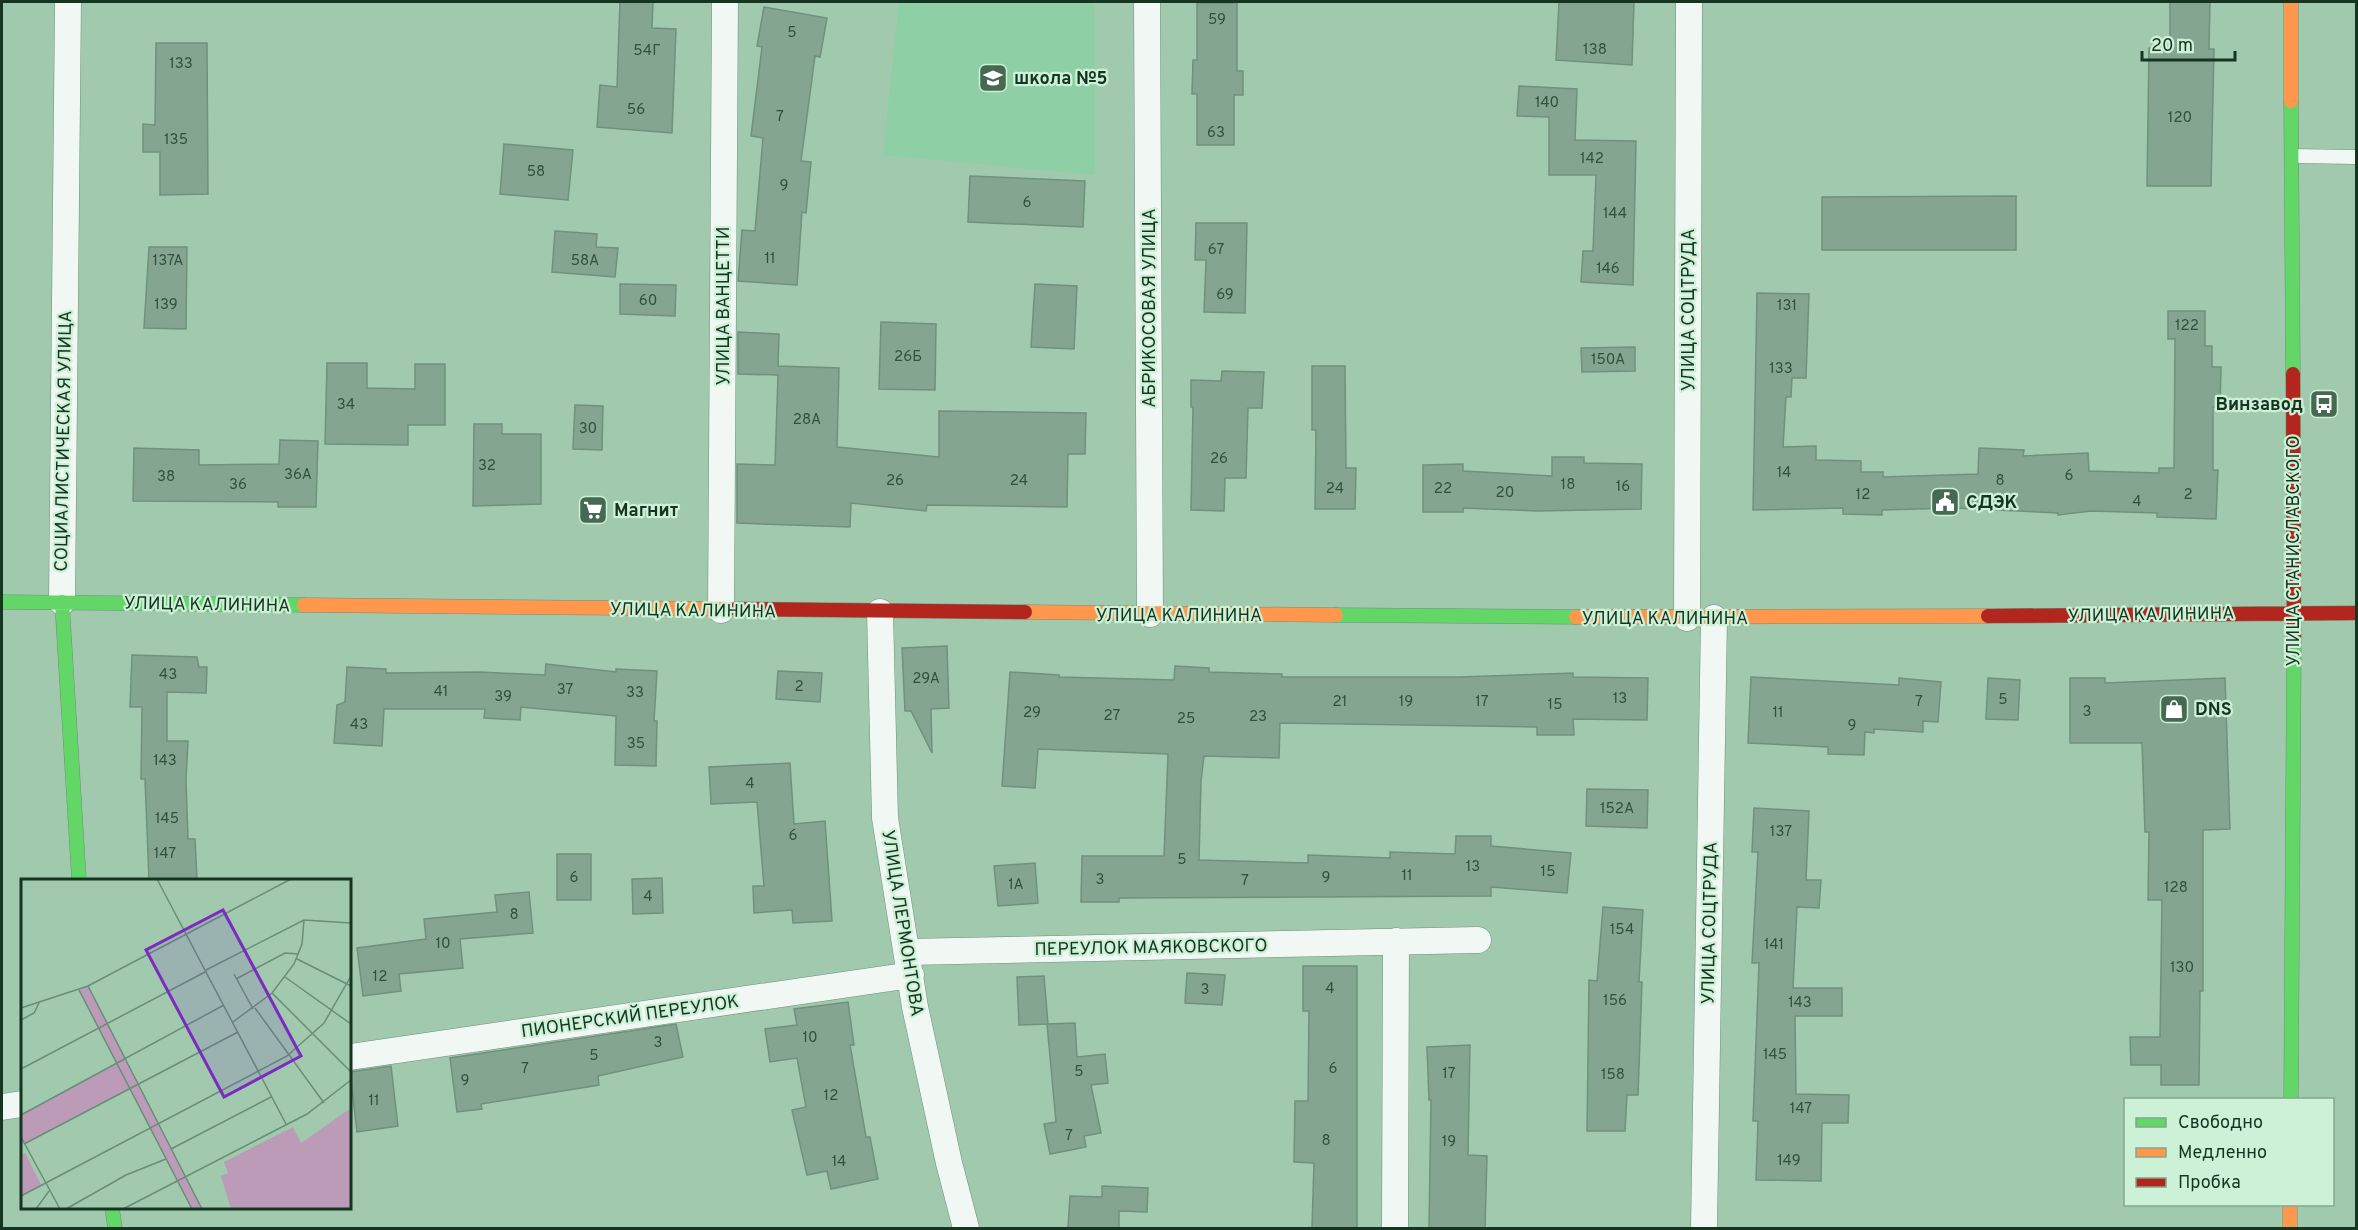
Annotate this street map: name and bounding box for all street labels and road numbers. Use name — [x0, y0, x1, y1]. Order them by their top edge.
street label: АБРИКОСОВАЯ УЛИЦА — [1139, 208, 1162, 408]
street label: УЛИЦА ВАНЦЕТТИ — [713, 226, 736, 386]
street label: УЛИЦА СОЦТРУДА — [1678, 229, 1701, 391]
street label: СОЦИАЛИСТИЧЕСКАЯ УЛИЦА — [51, 310, 78, 572]
street label: УЛИЦА СТАНИСЛАВСКОГО — [2283, 435, 2306, 667]
street label: УЛИЦА КАЛИНИНА — [123, 593, 290, 618]
street label: УЛИЦА КАЛИНИНА — [609, 599, 776, 624]
street label: УЛИЦА КАЛИНИНА — [2068, 603, 2235, 628]
street label: УЛИЦА КАЛИНИНА — [1096, 605, 1262, 628]
street label: УЛИЦА КАЛИНИНА — [1582, 608, 1748, 631]
street label: УЛИЦА ЛЕРМОНТОВА — [875, 828, 928, 1018]
street label: УЛИЦА СОЦТРУДА — [1698, 841, 1723, 1005]
street label: ПЕРЕУЛОК МАЯКОВСКОГО — [1034, 935, 1268, 962]
street label: ПИОНЕРСКИЙ ПЕРЕУЛОК — [520, 989, 741, 1044]

